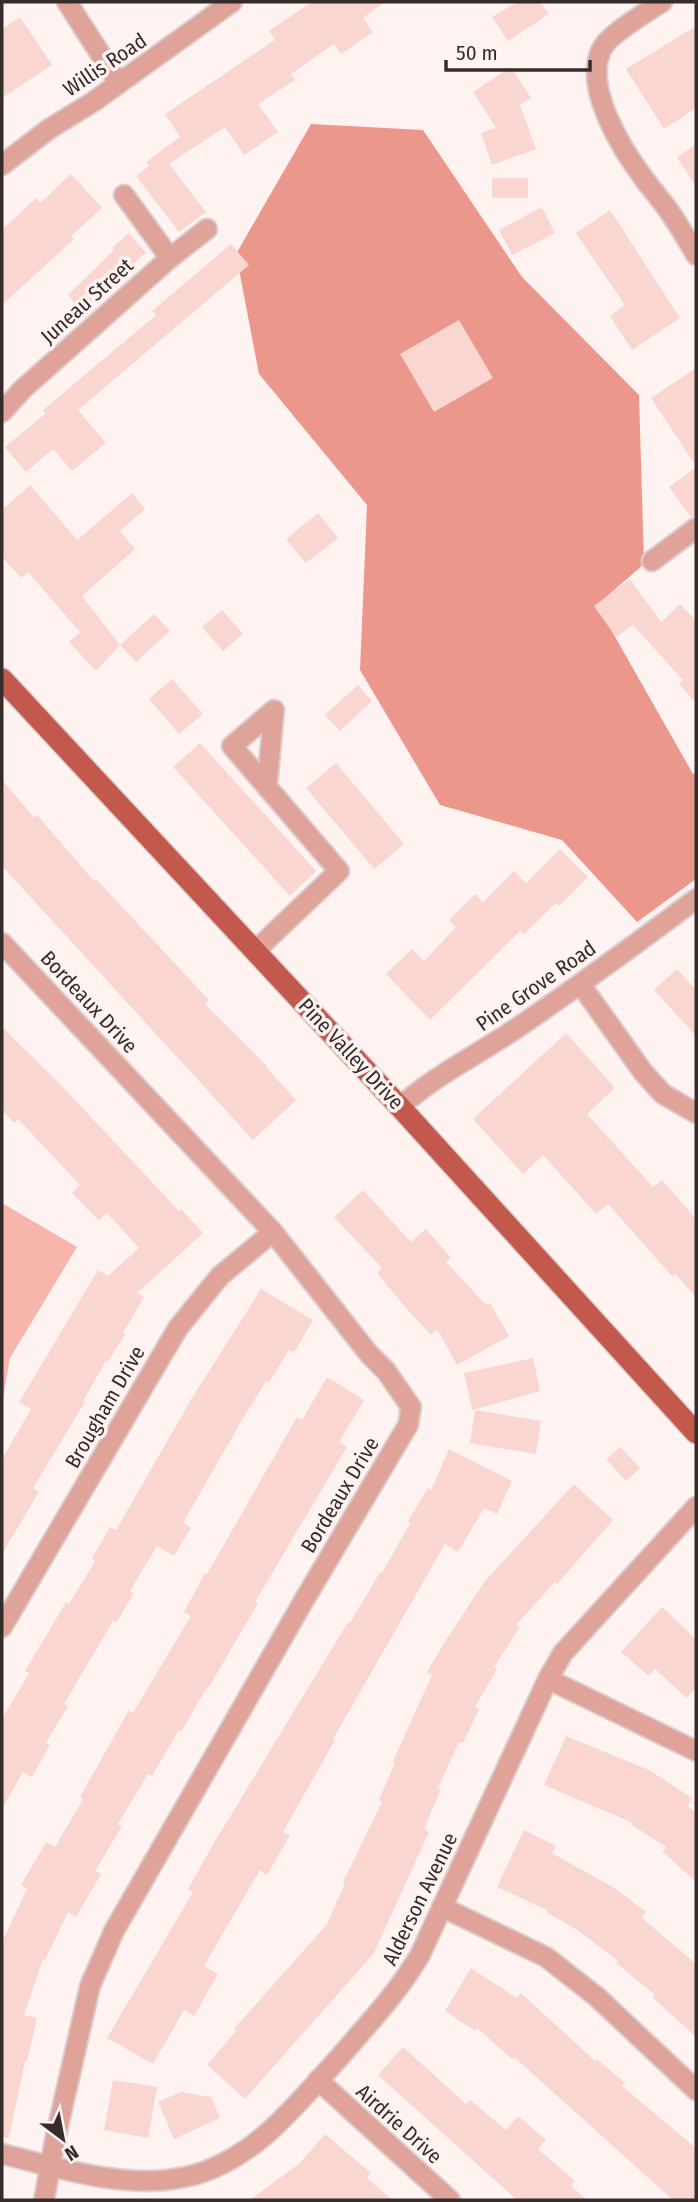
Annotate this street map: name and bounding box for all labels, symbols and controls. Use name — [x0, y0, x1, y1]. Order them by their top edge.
street label: Willis Road — [58, 28, 152, 102]
scale bar — [446, 28, 590, 72]
text: 50 m — [456, 40, 498, 66]
street label: Juneau Street — [35, 253, 139, 349]
street label: Pine Grove Road — [471, 935, 601, 1037]
street label: Bordeaux Drive — [35, 945, 143, 1059]
street label: Pine Valley Drive — [293, 993, 409, 1115]
street label: Brougham Drive — [59, 1341, 151, 1473]
street label: Bordeaux Drive — [295, 1432, 385, 1558]
street label: Alderson Avenue — [377, 1828, 463, 1970]
street label: Airdrie Drive — [351, 2079, 447, 2169]
north arrow — [28, 2104, 98, 2174]
text: N — [61, 2140, 83, 2166]

